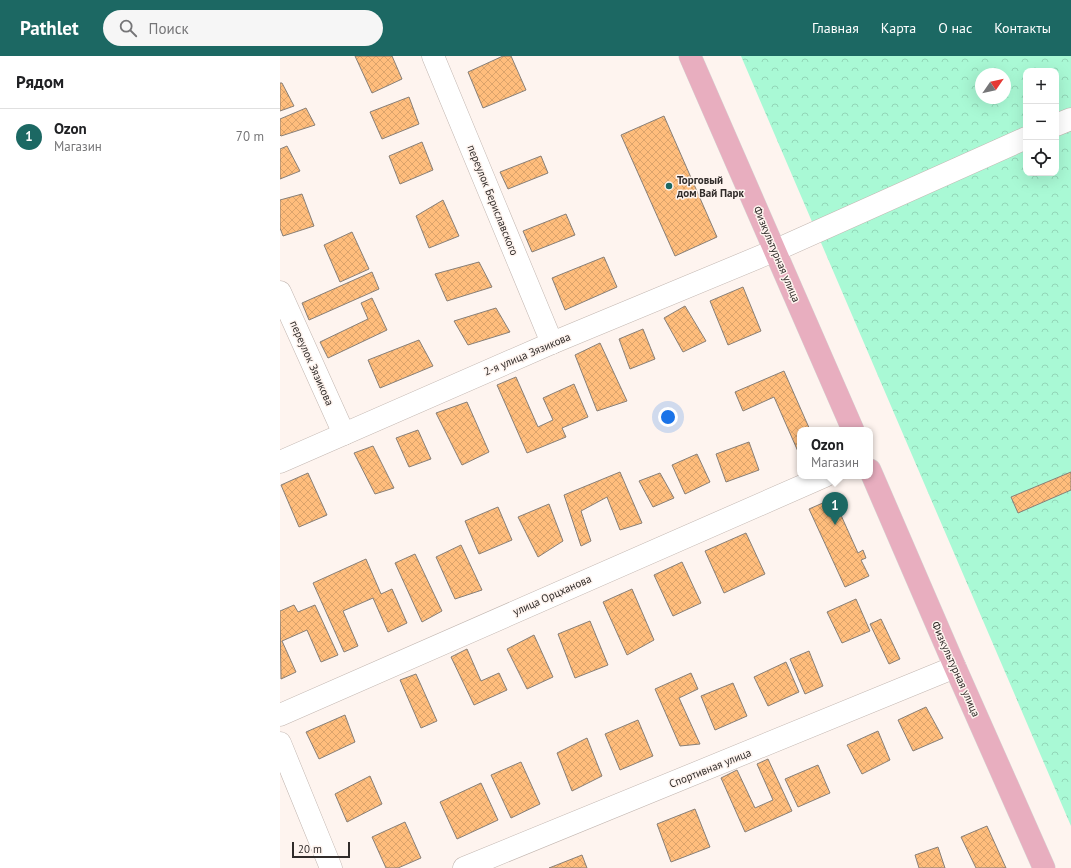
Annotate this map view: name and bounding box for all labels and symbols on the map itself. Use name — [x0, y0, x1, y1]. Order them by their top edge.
north arrow — [975, 68, 1011, 104]
street label: переулок Бериславского — [464, 143, 522, 258]
place label: Торговый дом Вай Парк — [676, 173, 744, 200]
marker: Торговый дом Вай Парк — [664, 181, 674, 191]
street label: Физкультурная улица — [750, 204, 804, 304]
street label: переулок Зязикова — [287, 318, 337, 408]
street label: 2-я улица Зязикова — [481, 329, 573, 379]
your location — [658, 407, 678, 427]
pin: 1 — [822, 492, 848, 525]
street label: улица Орцханова — [511, 571, 593, 619]
street label: Физкультурная улица — [929, 619, 983, 719]
street label: Спортивная улица — [667, 745, 753, 791]
scale bar — [292, 840, 350, 859]

